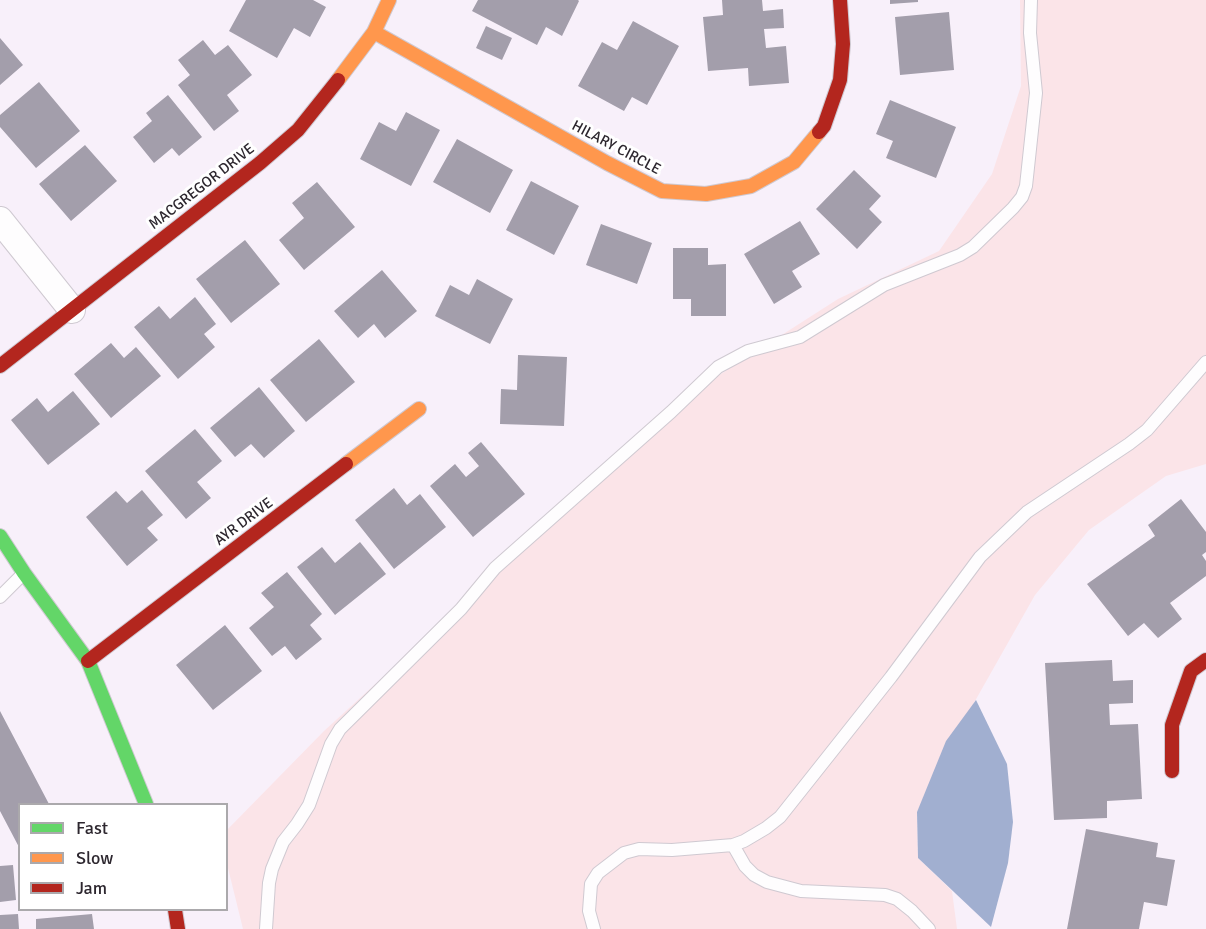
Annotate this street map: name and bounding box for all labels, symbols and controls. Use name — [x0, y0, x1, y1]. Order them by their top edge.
street label: HILARY CIRCLE — [568, 117, 664, 179]
street label: MACGREGOR DRIVE — [146, 140, 258, 234]
street label: AYR DRIVE — [211, 494, 277, 550]
legend — [18, 803, 228, 911]
text: Fast — [76, 817, 108, 839]
text: Slow — [76, 847, 113, 869]
text: Jam — [76, 877, 107, 899]

